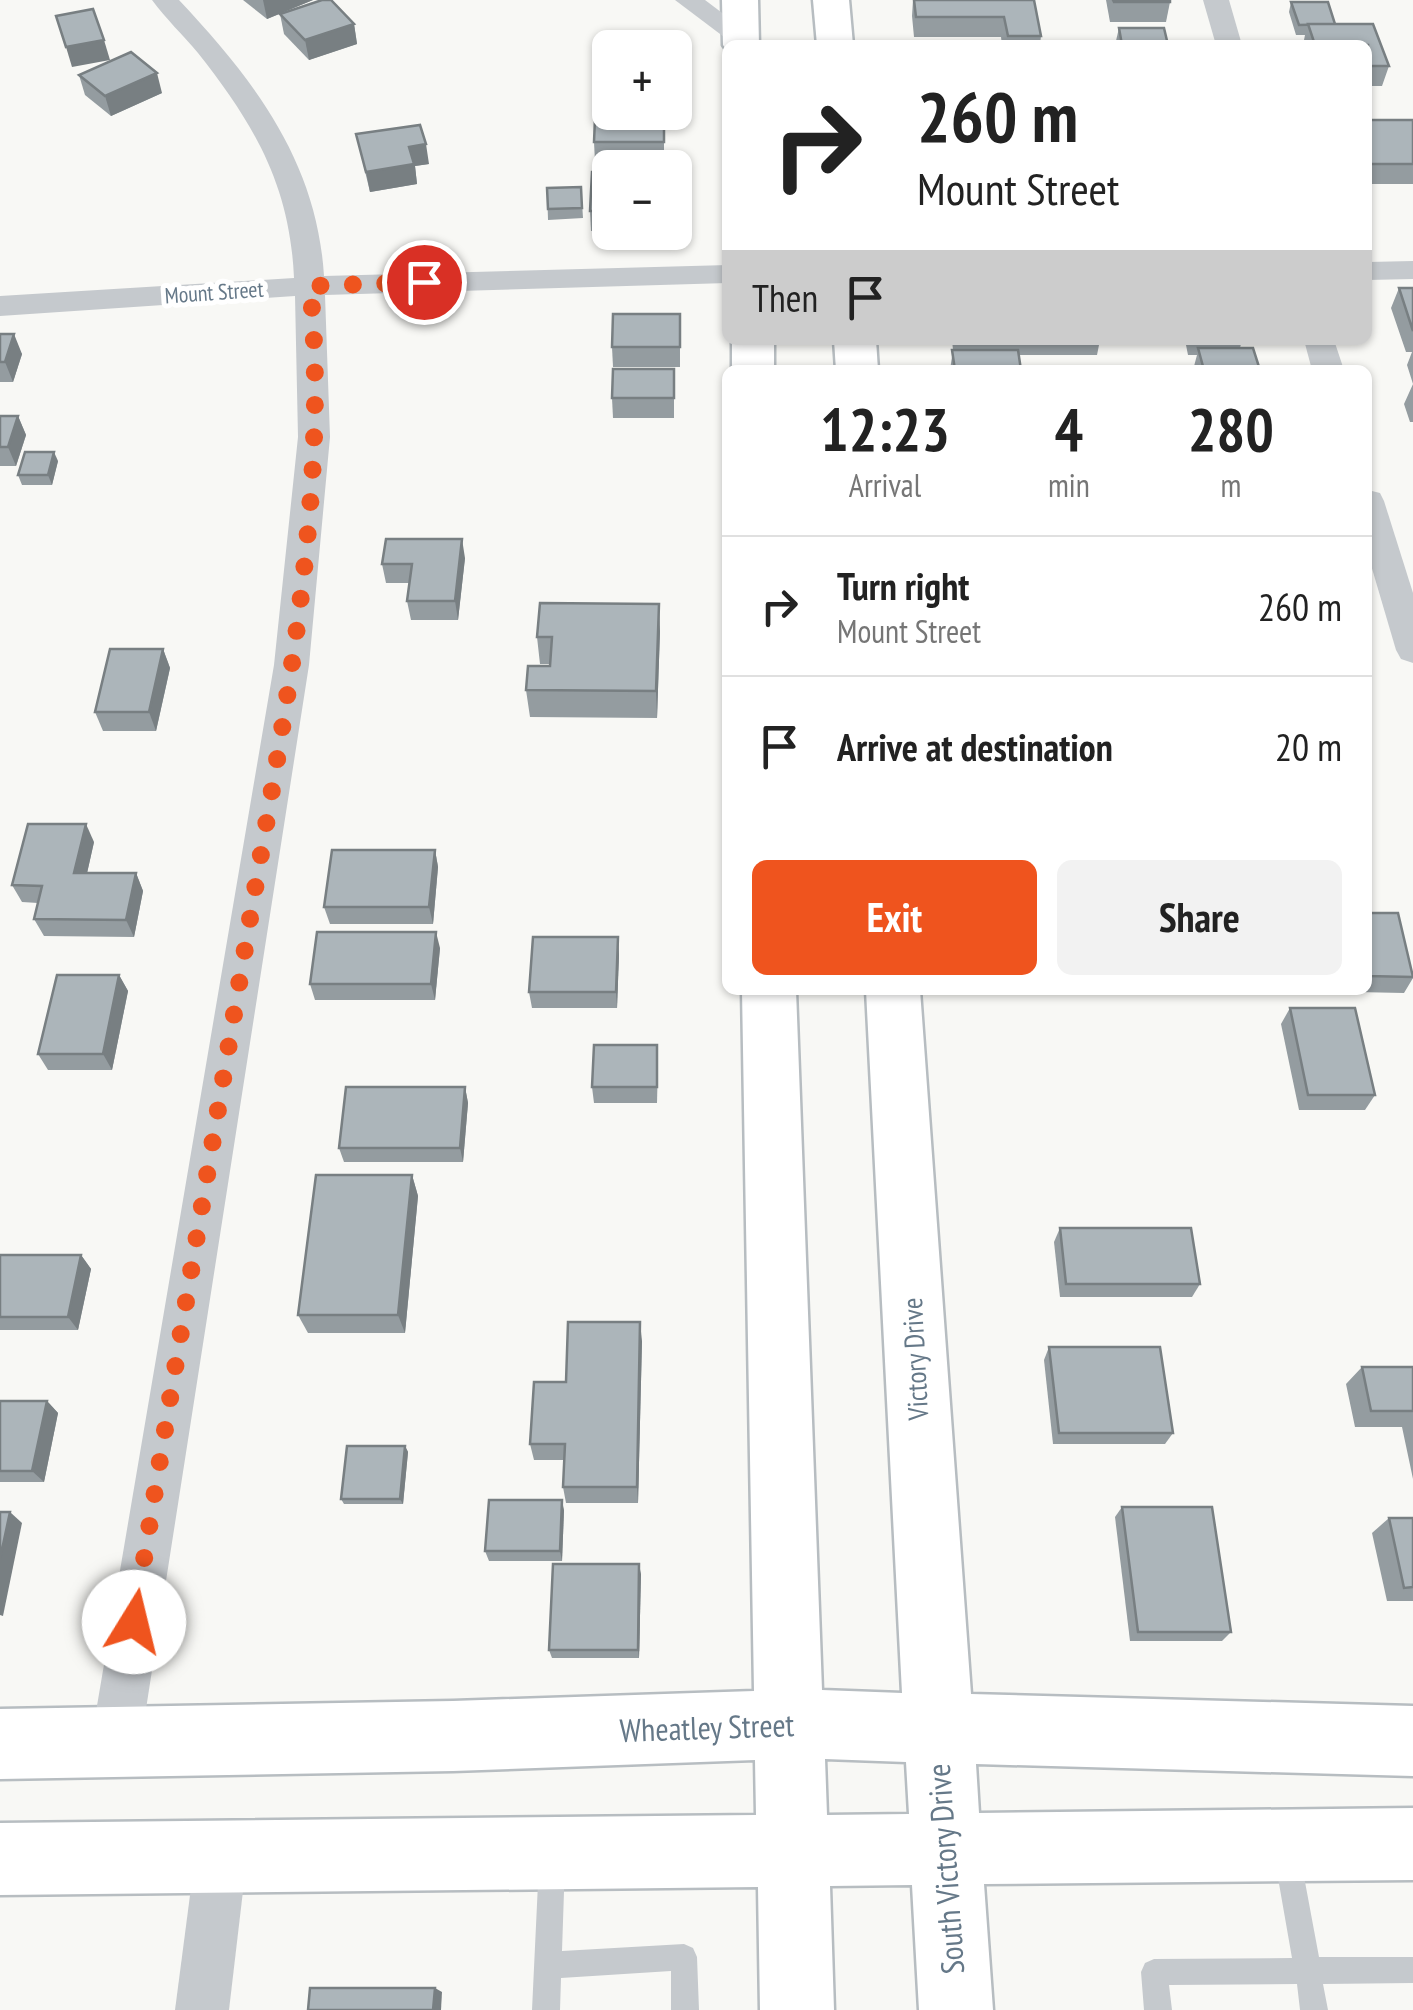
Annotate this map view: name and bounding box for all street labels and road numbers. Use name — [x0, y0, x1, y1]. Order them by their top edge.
street label: Mount Street — [164, 275, 264, 309]
street label: Victory Drive — [893, 1297, 936, 1422]
street label: Wheatley Street — [619, 1703, 795, 1751]
street label: South Victory Drive — [917, 1763, 973, 1976]

